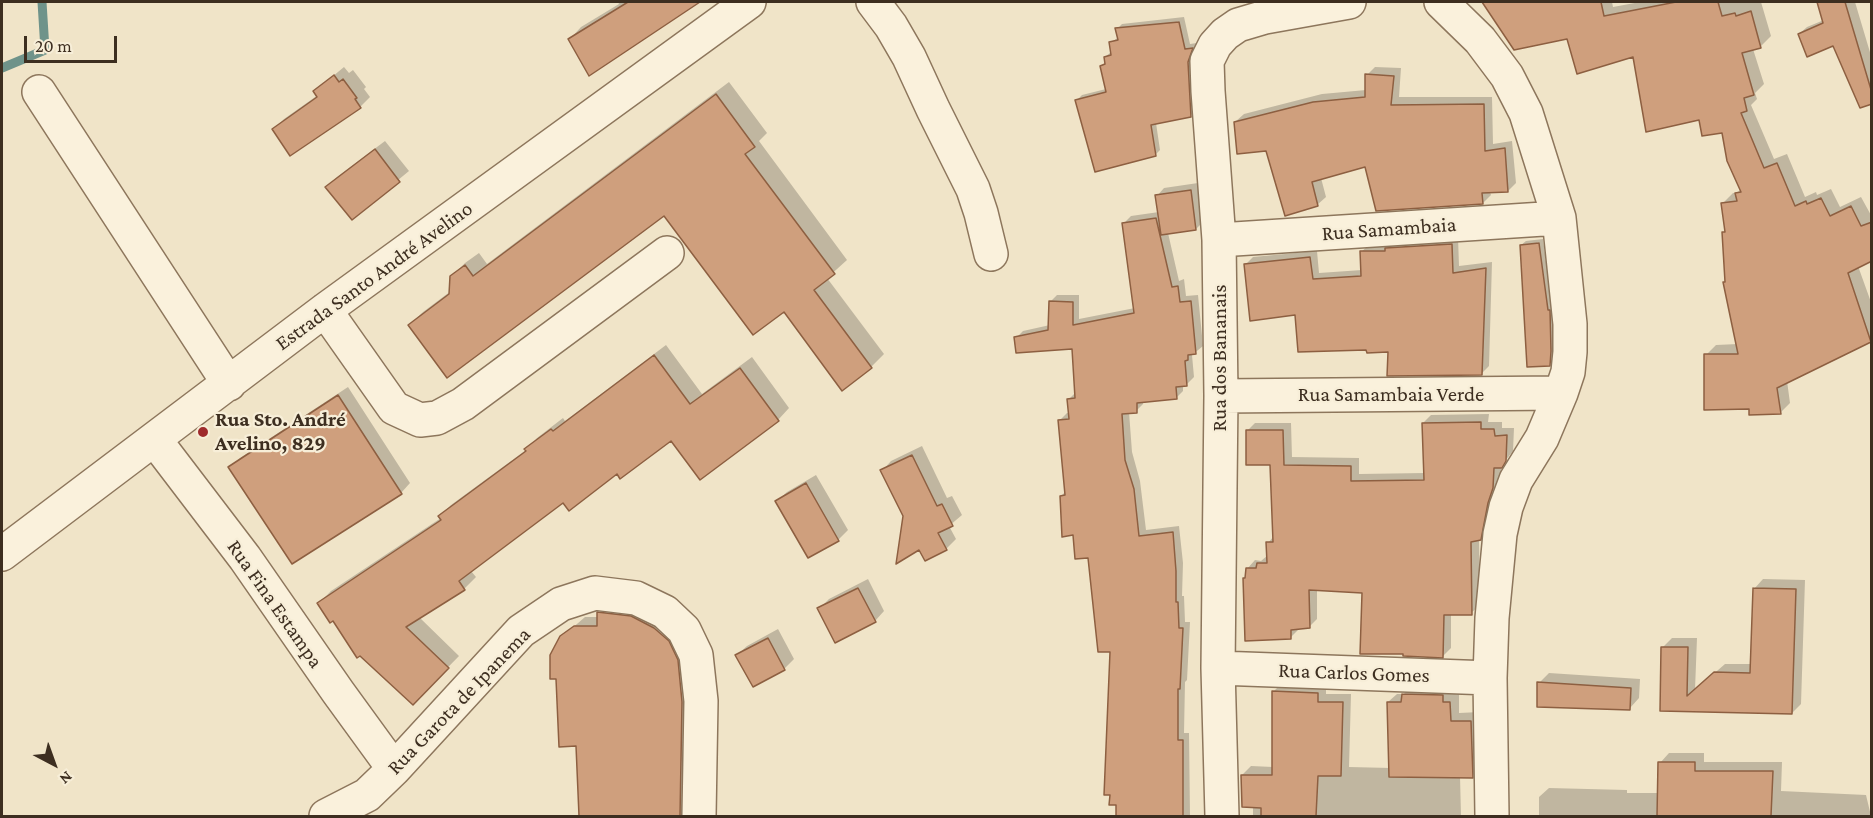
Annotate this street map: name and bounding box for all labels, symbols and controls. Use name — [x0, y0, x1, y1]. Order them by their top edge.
scale bar — [27, 24, 120, 62]
text: 20 m — [35, 36, 72, 56]
street label: Estrada Santo André Avelino — [271, 196, 477, 356]
street label: Rua Samambaia — [1321, 212, 1457, 246]
street label: Rua dos Bananais — [1207, 285, 1233, 431]
street label: Rua Samambaia Verde — [1298, 382, 1484, 408]
place label: Rua Sto. André Avelino, 829 — [215, 407, 346, 457]
marker: Rua Sto. André Avelino, 829 — [196, 425, 210, 439]
street label: Rua Fina Estampa — [221, 535, 329, 673]
street label: Rua Garota de Ipanema — [382, 622, 536, 780]
street label: Rua Carlos Gomes — [1278, 658, 1430, 688]
north arrow — [24, 734, 84, 794]
text: N — [56, 768, 76, 788]

